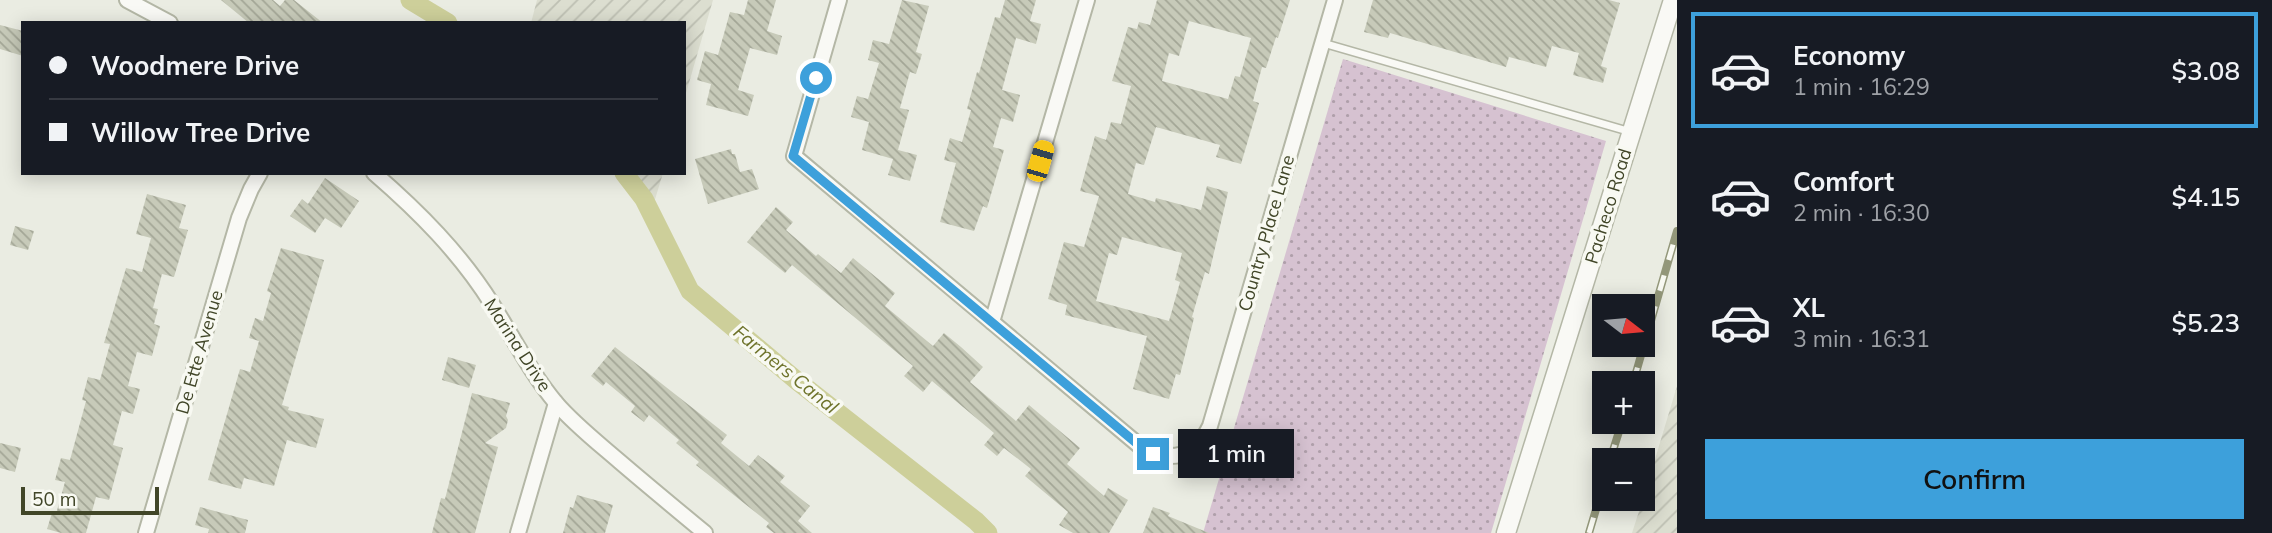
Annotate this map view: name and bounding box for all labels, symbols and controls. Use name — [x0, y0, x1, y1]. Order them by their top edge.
icon: car — [1709, 39, 1772, 102]
text: Economy — [1793, 39, 1905, 72]
text: Woodmere Drive — [91, 49, 299, 82]
text: $3.08 — [2171, 54, 2240, 87]
route start — [800, 62, 832, 94]
text: 1 min · 16:29 — [1793, 72, 1930, 101]
text: Willow Tree Drive — [91, 116, 310, 149]
car — [1025, 138, 1056, 184]
street label: Pacheco Road — [1580, 146, 1636, 266]
street label: Country Place Lane — [1233, 152, 1299, 314]
icon: car — [1709, 165, 1772, 228]
text: Comfort — [1793, 165, 1894, 198]
text: $4.15 — [2171, 180, 2240, 213]
text: 2 min · 16:30 — [1793, 198, 1930, 227]
street label: De Ette Avenue — [170, 287, 228, 417]
icon: car — [1709, 291, 1772, 354]
text: XL — [1793, 291, 1825, 324]
street label: Marina Drive — [479, 294, 557, 396]
north arrow — [1592, 294, 1656, 357]
map controls — [1592, 294, 1655, 511]
text: $5.23 — [2171, 306, 2240, 339]
water label: Farmers Canal — [729, 319, 844, 419]
text: 3 min · 16:31 — [1793, 324, 1930, 353]
button: + — [1592, 371, 1655, 434]
callout: 1 min — [1178, 430, 1293, 478]
route end — [1137, 438, 1169, 470]
text: 1 min — [1206, 439, 1266, 468]
button: Confirm — [1705, 439, 2244, 519]
button: − — [1592, 448, 1655, 511]
scale bar — [21, 484, 159, 516]
text: 50 m — [32, 487, 76, 511]

